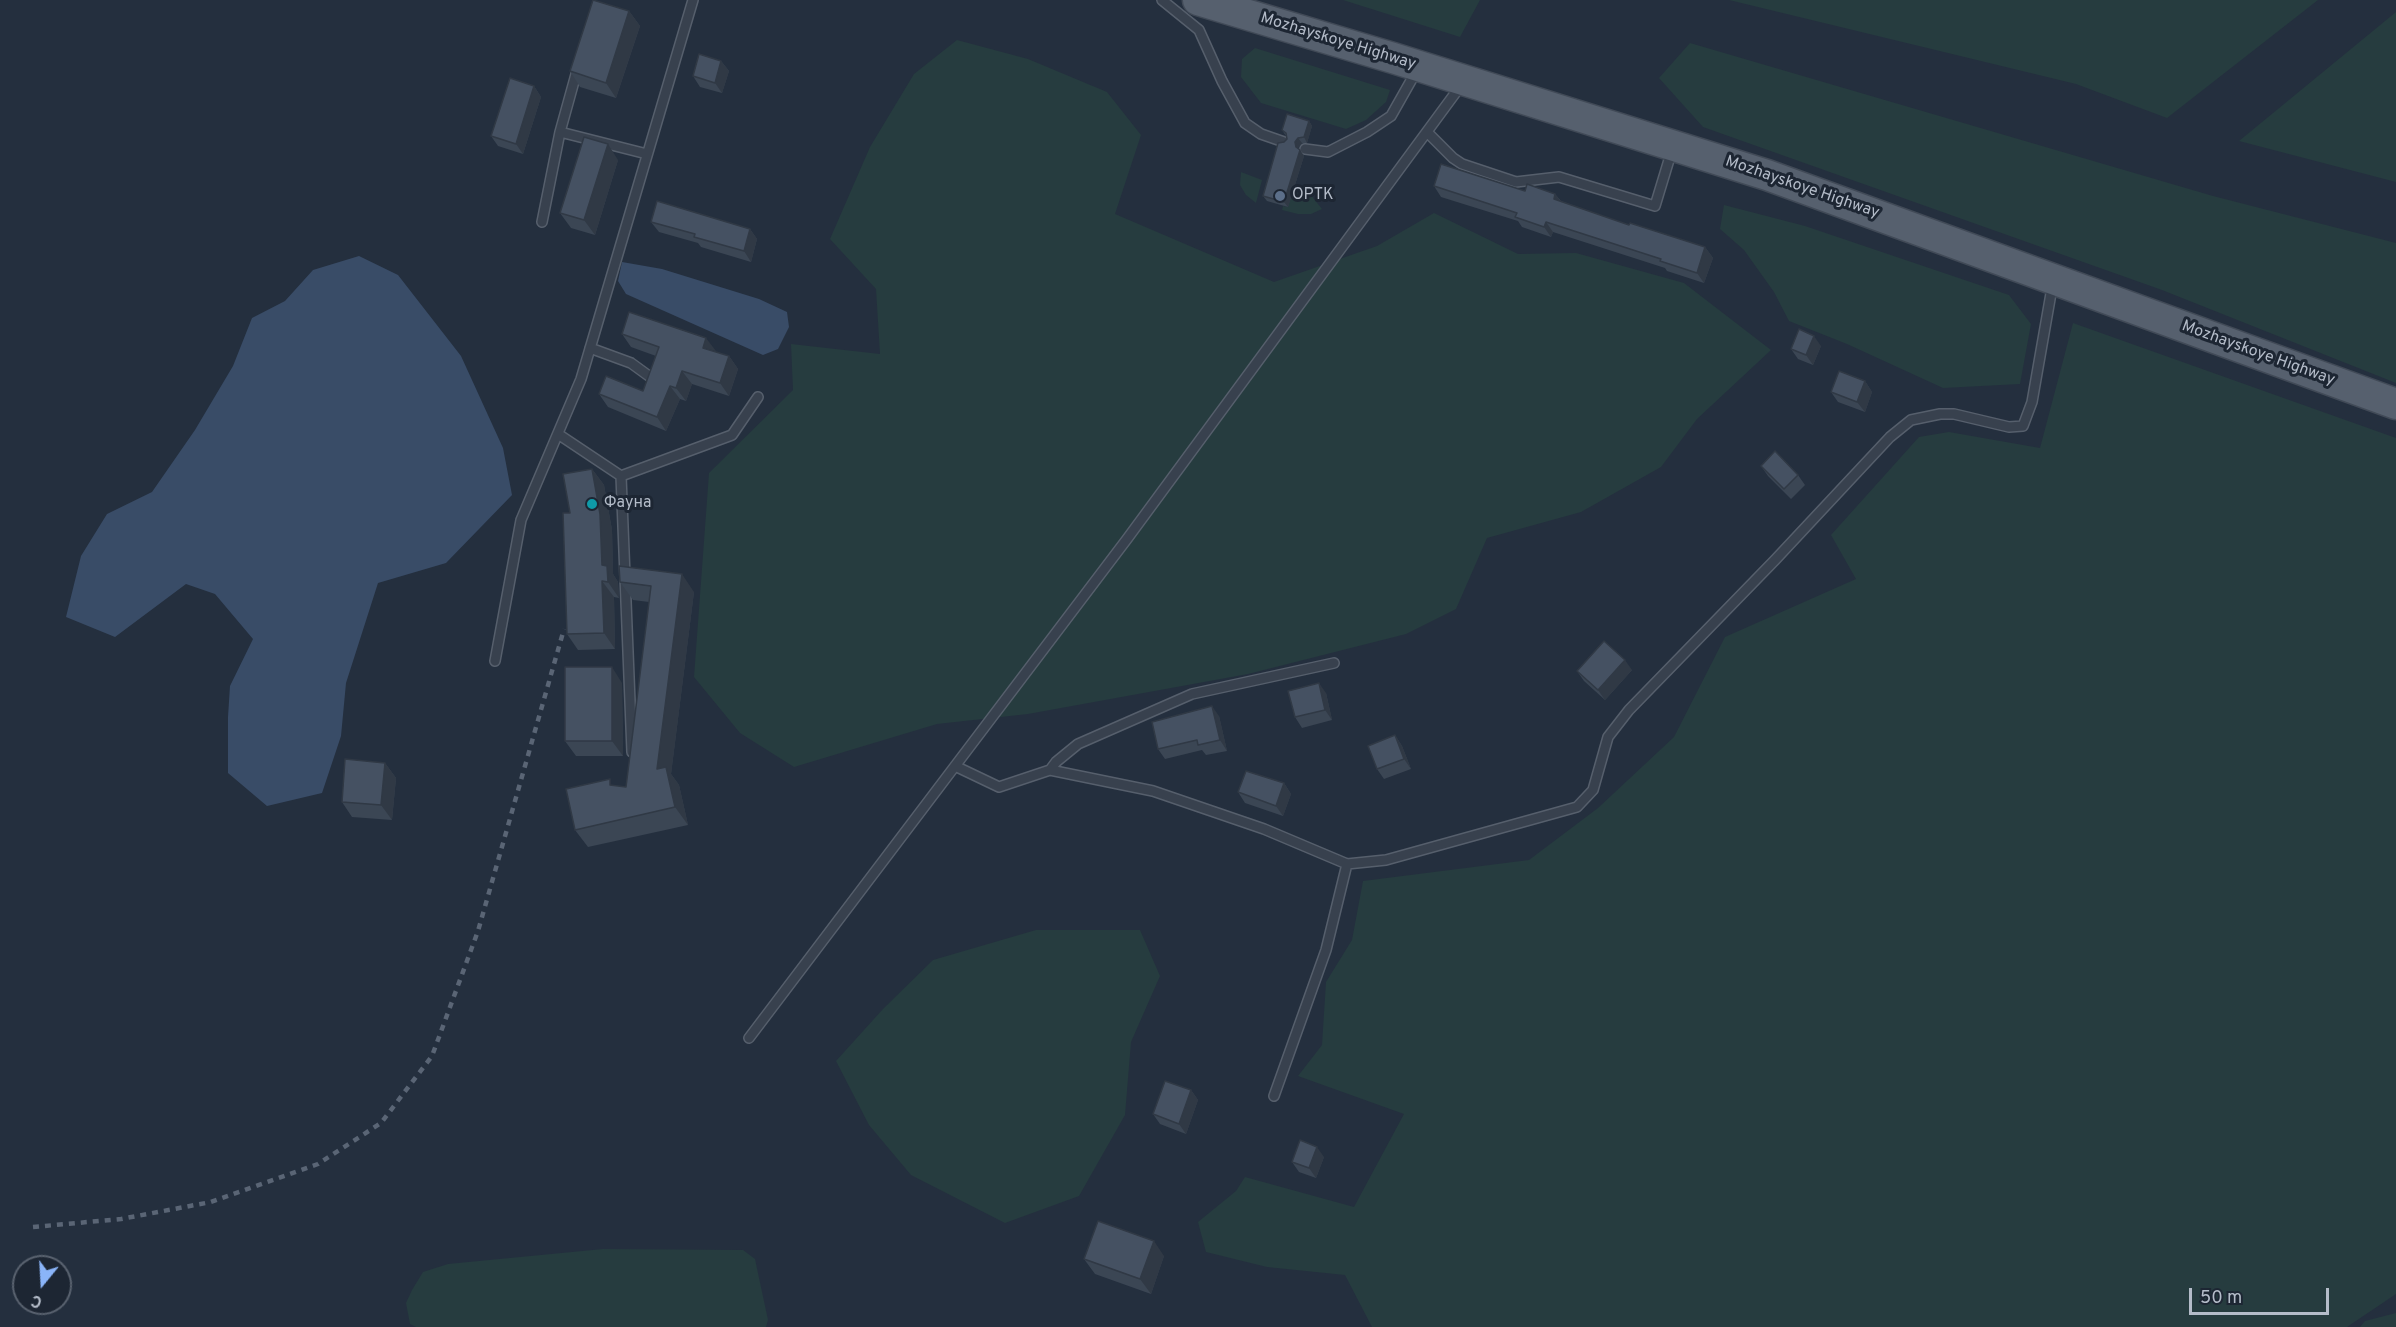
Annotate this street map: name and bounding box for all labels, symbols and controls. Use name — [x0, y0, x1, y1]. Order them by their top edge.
street label: Mozhayskoye Highway — [1258, 9, 1418, 75]
street label: Mozhayskoye Highway — [1722, 153, 1882, 223]
place label: ОРТК — [1292, 186, 1334, 206]
marker: ОРТК — [1273, 189, 1287, 203]
street label: Mozhayskoye Highway — [2179, 317, 2337, 391]
place label: Фауна — [604, 494, 651, 514]
marker: Фауна — [585, 497, 599, 511]
north arrow — [12, 1255, 72, 1315]
scale bar — [2192, 1276, 2332, 1314]
text: 50 m — [2200, 1287, 2242, 1310]
text: С — [29, 1289, 45, 1311]

